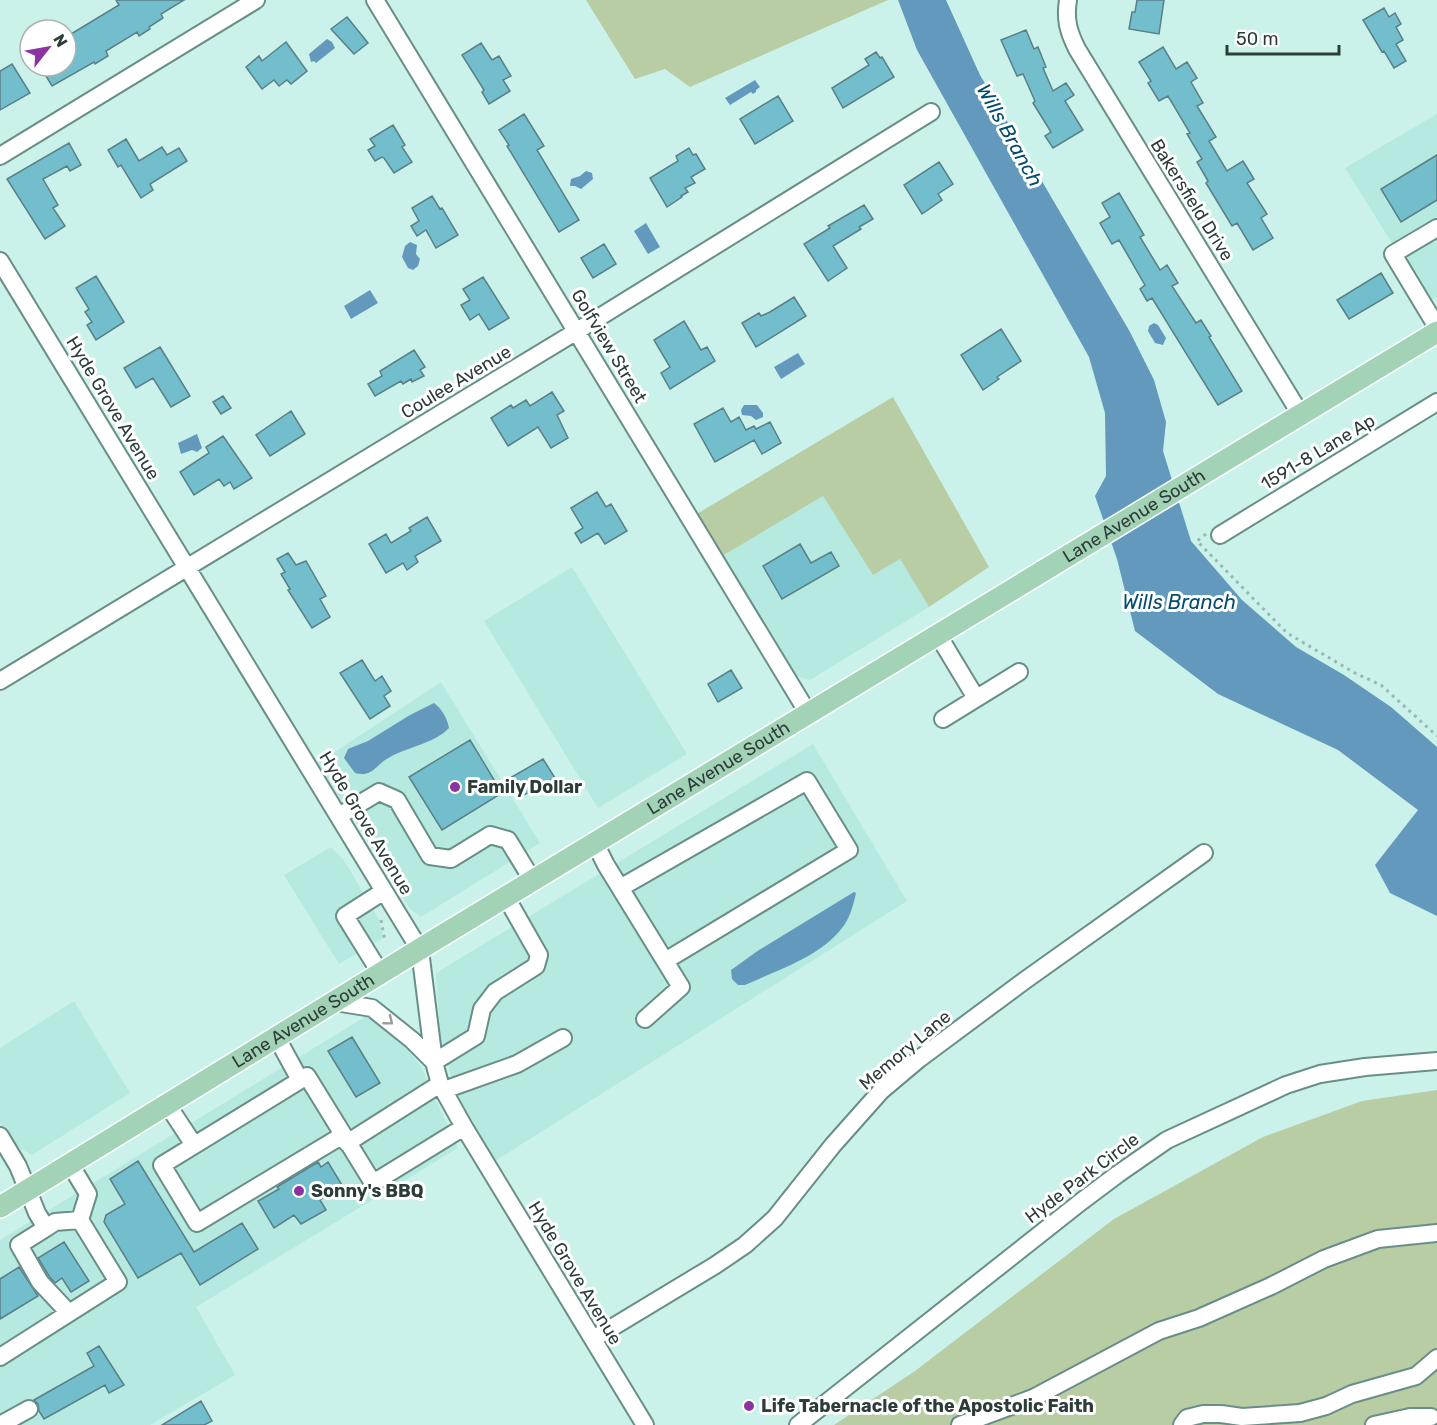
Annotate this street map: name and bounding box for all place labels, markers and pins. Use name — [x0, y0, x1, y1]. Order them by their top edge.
place label: Family Dollar — [467, 776, 582, 798]
marker: Family Dollar — [448, 780, 462, 794]
place label: Sonny's BBQ — [311, 1180, 424, 1202]
marker: Sonny's BBQ — [292, 1184, 306, 1198]
place label: Life Tabernacle of the Apostolic Faith — [761, 1395, 1094, 1417]
marker: Life Tabernacle of the Apostolic Faith — [742, 1399, 756, 1413]

